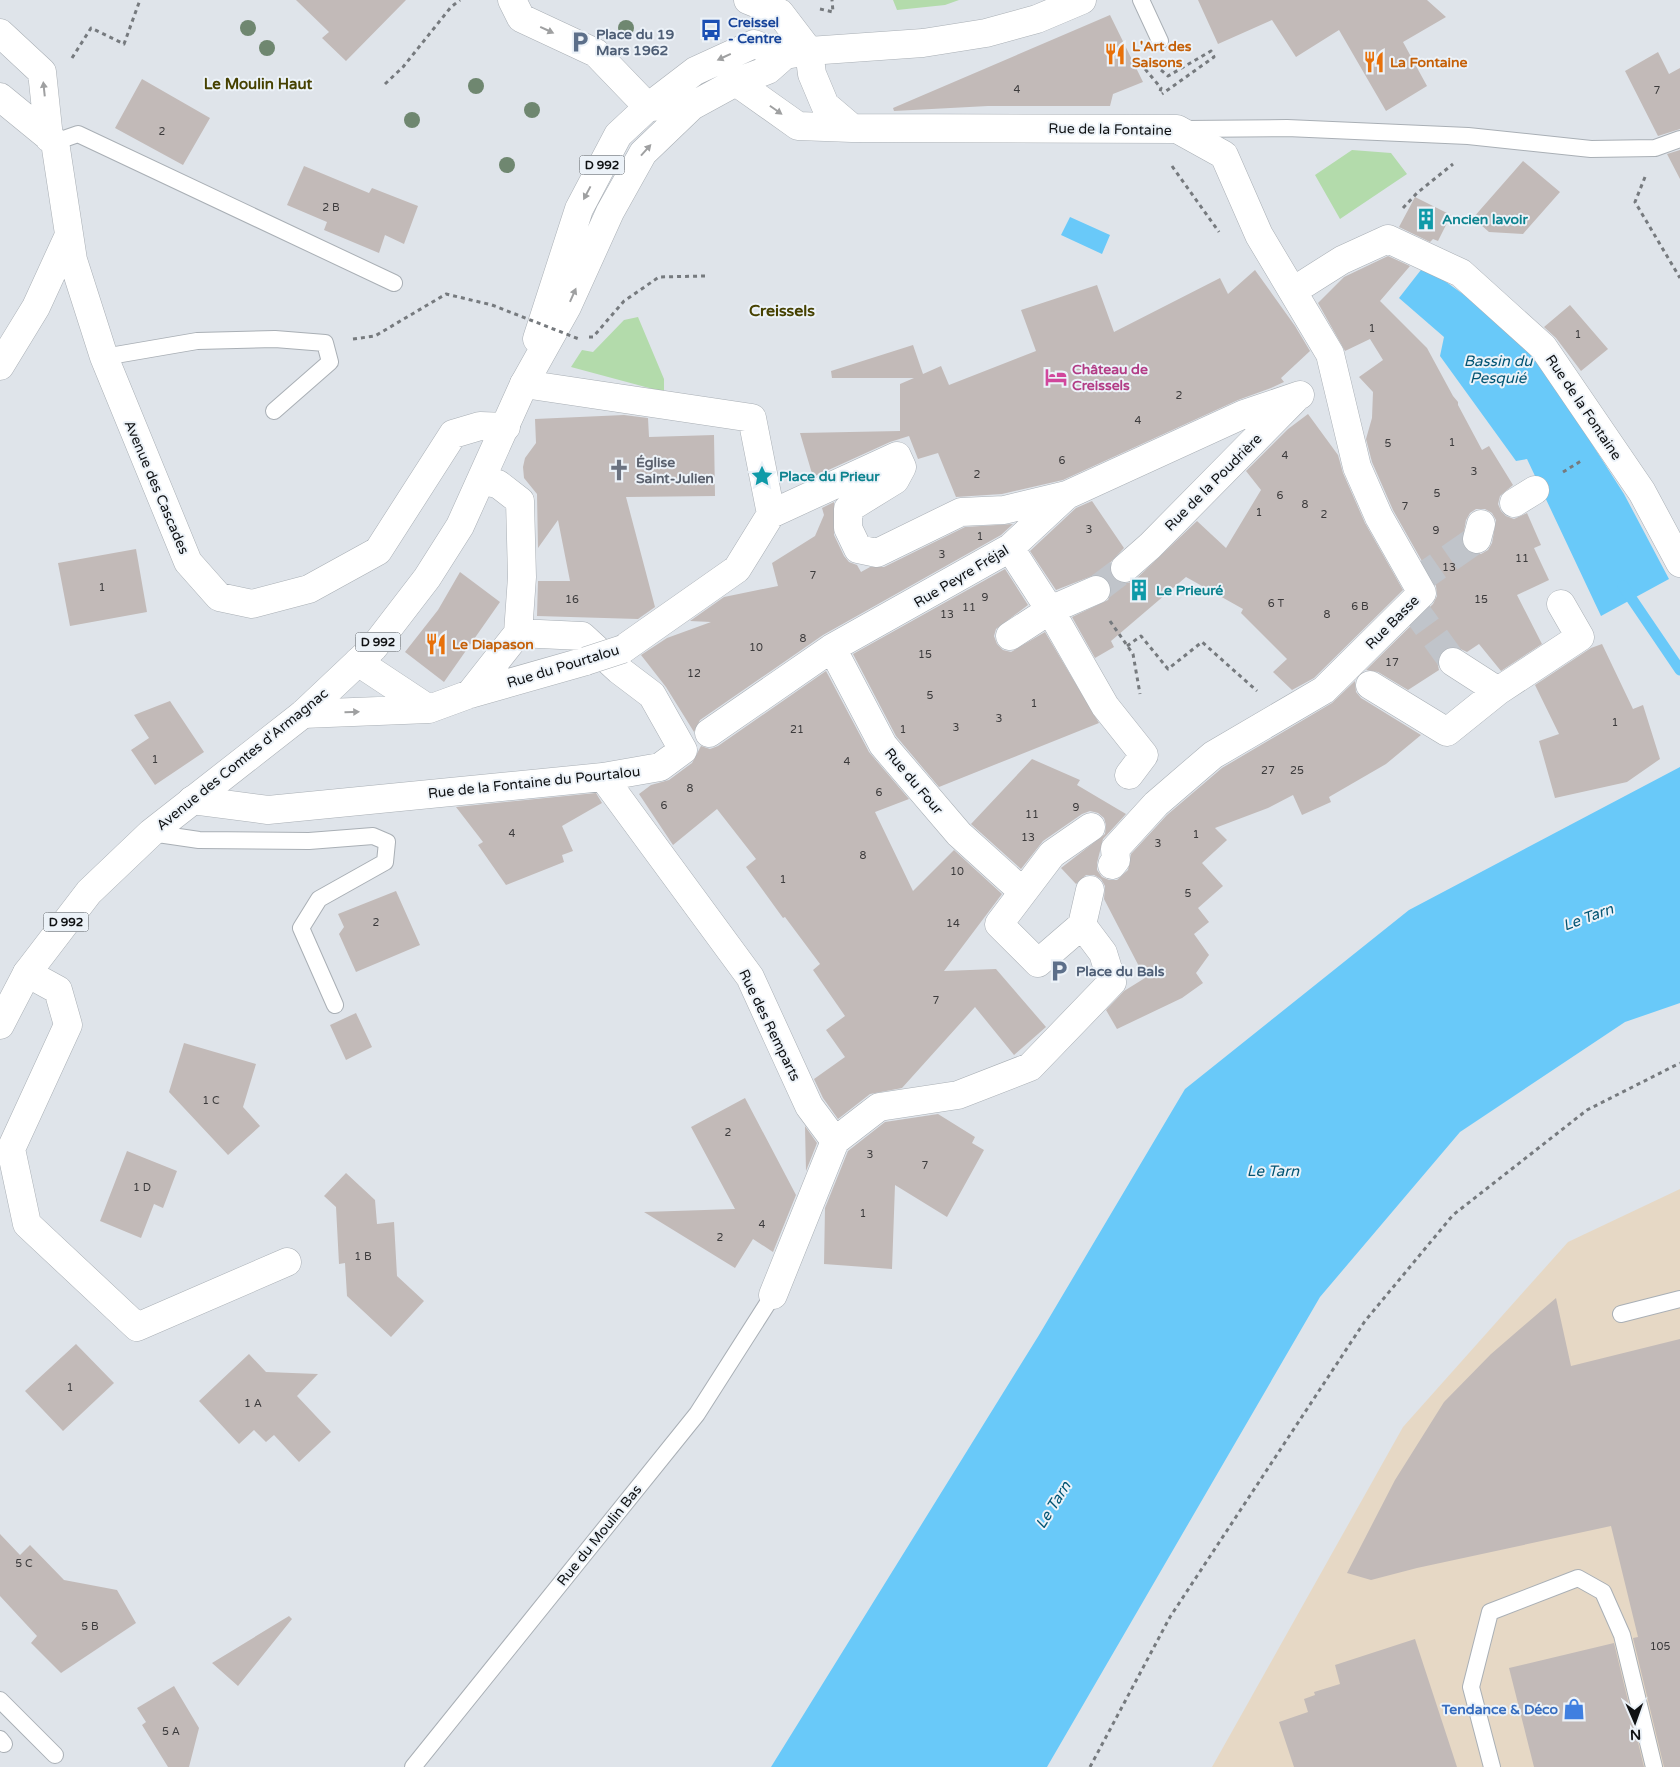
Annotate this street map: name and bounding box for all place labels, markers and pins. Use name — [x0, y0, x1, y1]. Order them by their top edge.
place label: Creissel - Centre — [728, 14, 782, 47]
bus stop icon: Creissel - Centre — [698, 17, 724, 43]
place label: Place du 19 Mars 1962 — [596, 26, 674, 59]
parking icon: Place du 19 Mars 1962 — [567, 29, 593, 55]
place label: L'Art des Saisons — [1132, 38, 1192, 71]
restaurant icon: L'Art des Saisons — [1102, 41, 1128, 67]
restaurant icon: La Fontaine — [1361, 49, 1387, 75]
place label: La Fontaine — [1390, 54, 1468, 71]
building icon: Ancien lavoir — [1413, 206, 1439, 232]
place label: Ancien lavoir — [1442, 211, 1528, 228]
place label: Château de Creissels — [1072, 361, 1148, 394]
hotel icon: Château de Creissels — [1043, 364, 1069, 390]
place label: Église Saint-Julien — [636, 454, 714, 487]
church icon: Église Saint-Julien — [606, 457, 632, 483]
place icon: Place du Prieur — [749, 463, 775, 489]
place label: Place du Prieur — [779, 468, 880, 485]
building icon: Le Prieuré — [1126, 577, 1152, 603]
place label: Le Prieuré — [1156, 582, 1223, 599]
restaurant icon: Le Diapason — [423, 631, 449, 657]
place label: Le Diapason — [452, 636, 534, 653]
parking icon: Place du Bals — [1046, 958, 1072, 984]
place label: Place du Bals — [1076, 963, 1165, 980]
shop icon: Tendance & Déco — [1561, 1696, 1587, 1722]
place label: Tendance & Déco — [1441, 1701, 1558, 1718]

